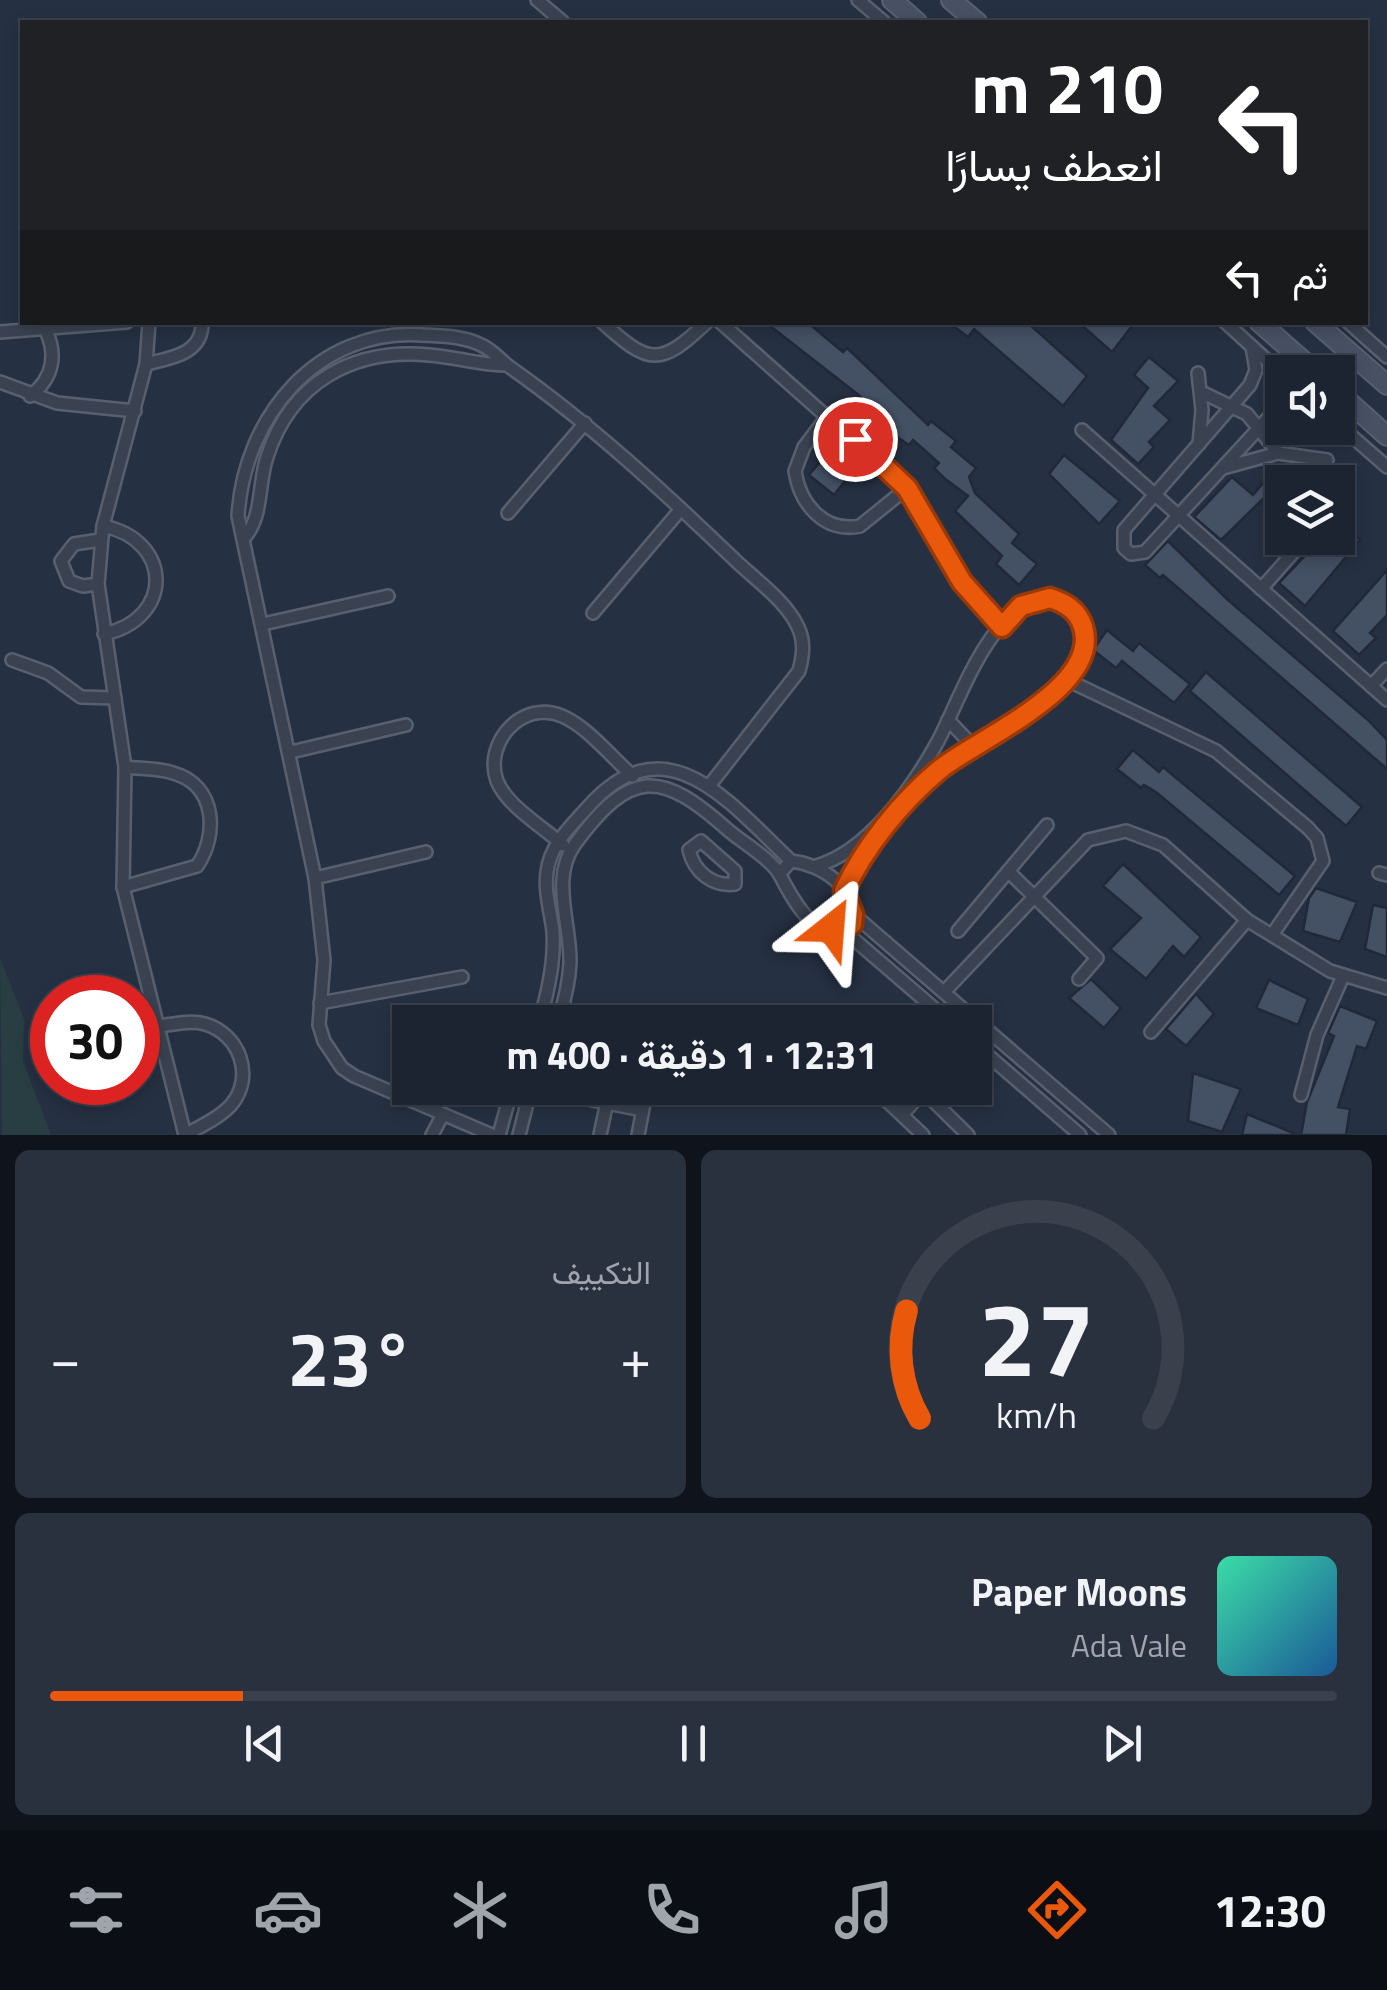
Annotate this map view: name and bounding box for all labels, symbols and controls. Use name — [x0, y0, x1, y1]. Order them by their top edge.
text: 210 m — [971, 34, 1163, 140]
icon: left — [1198, 60, 1328, 190]
text: انعطف يسارًا — [945, 130, 1163, 198]
text: ثم — [1292, 246, 1328, 304]
icon: left — [1217, 250, 1272, 305]
map controls — [1265, 355, 1355, 555]
button: sound — [1265, 355, 1355, 445]
pin — [813, 397, 898, 482]
icon: arrive — [828, 412, 883, 467]
button: layers — [1265, 465, 1355, 555]
position arrow — [779, 876, 883, 980]
speed limit sign: 30 — [30, 975, 160, 1105]
text: 12:31 · 1 دقيقة · 400 m — [506, 1026, 878, 1084]
text: التكييف — [552, 1248, 651, 1296]
text: 27 — [978, 1258, 1095, 1416]
text: 23° — [287, 1301, 414, 1415]
text: − — [50, 1316, 81, 1399]
text: + — [620, 1316, 651, 1399]
text: km/h — [996, 1387, 1077, 1442]
text: Paper Moons — [971, 1563, 1187, 1621]
text: Ada Vale — [1071, 1621, 1187, 1669]
icon: previous — [237, 1716, 292, 1771]
icon: pause — [666, 1716, 721, 1771]
icon: next — [1095, 1716, 1150, 1771]
icon: filters — [61, 1875, 131, 1945]
icon: car — [253, 1875, 323, 1945]
icon: climate — [445, 1875, 515, 1945]
icon: phone — [637, 1875, 707, 1945]
icon: music — [829, 1875, 899, 1945]
icon: directions — [1022, 1875, 1092, 1945]
text: 12:30 — [1214, 1876, 1326, 1944]

